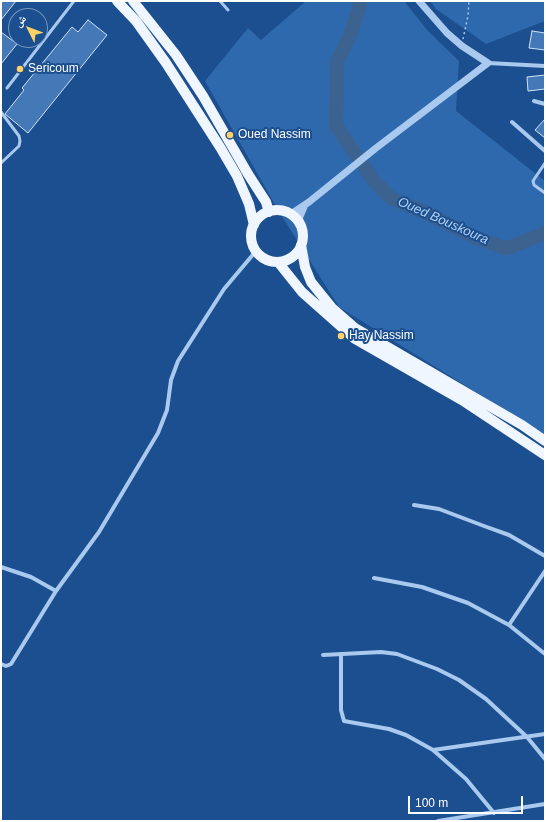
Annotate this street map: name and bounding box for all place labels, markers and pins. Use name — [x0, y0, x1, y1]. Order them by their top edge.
place label: Sericoum — [28, 62, 79, 76]
marker: Sericoum — [15, 64, 25, 74]
place label: Oued Nassim — [238, 128, 311, 142]
marker: Oued Nassim — [225, 130, 235, 140]
place label: Hay Nassim — [349, 329, 414, 343]
marker: Hay Nassim — [336, 331, 346, 341]

